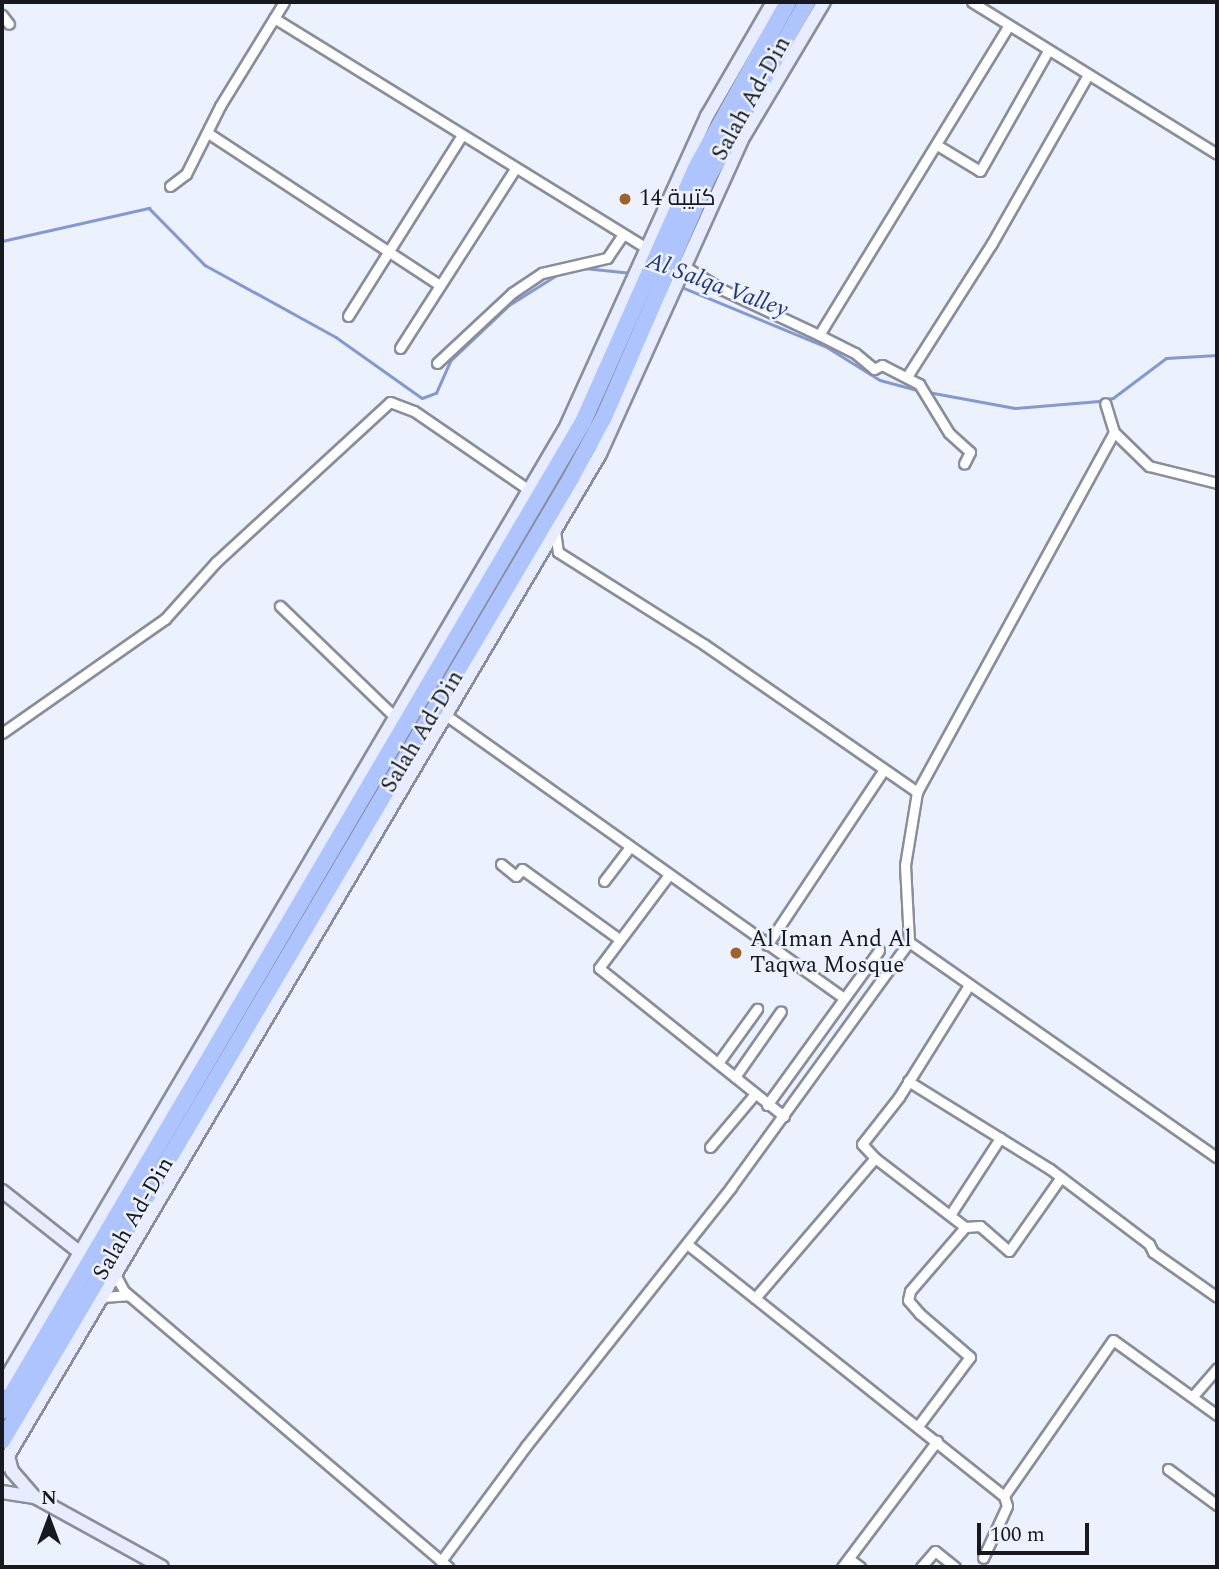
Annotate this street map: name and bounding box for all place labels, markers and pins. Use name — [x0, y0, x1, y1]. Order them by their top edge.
place label: كتيبة 14 — [639, 185, 716, 213]
marker: كتيبة 14 — [617, 191, 633, 207]
place label: Al Iman And Al Taqwa Mosque — [750, 926, 912, 980]
marker: Al Iman And Al Taqwa Mosque — [728, 945, 744, 961]

